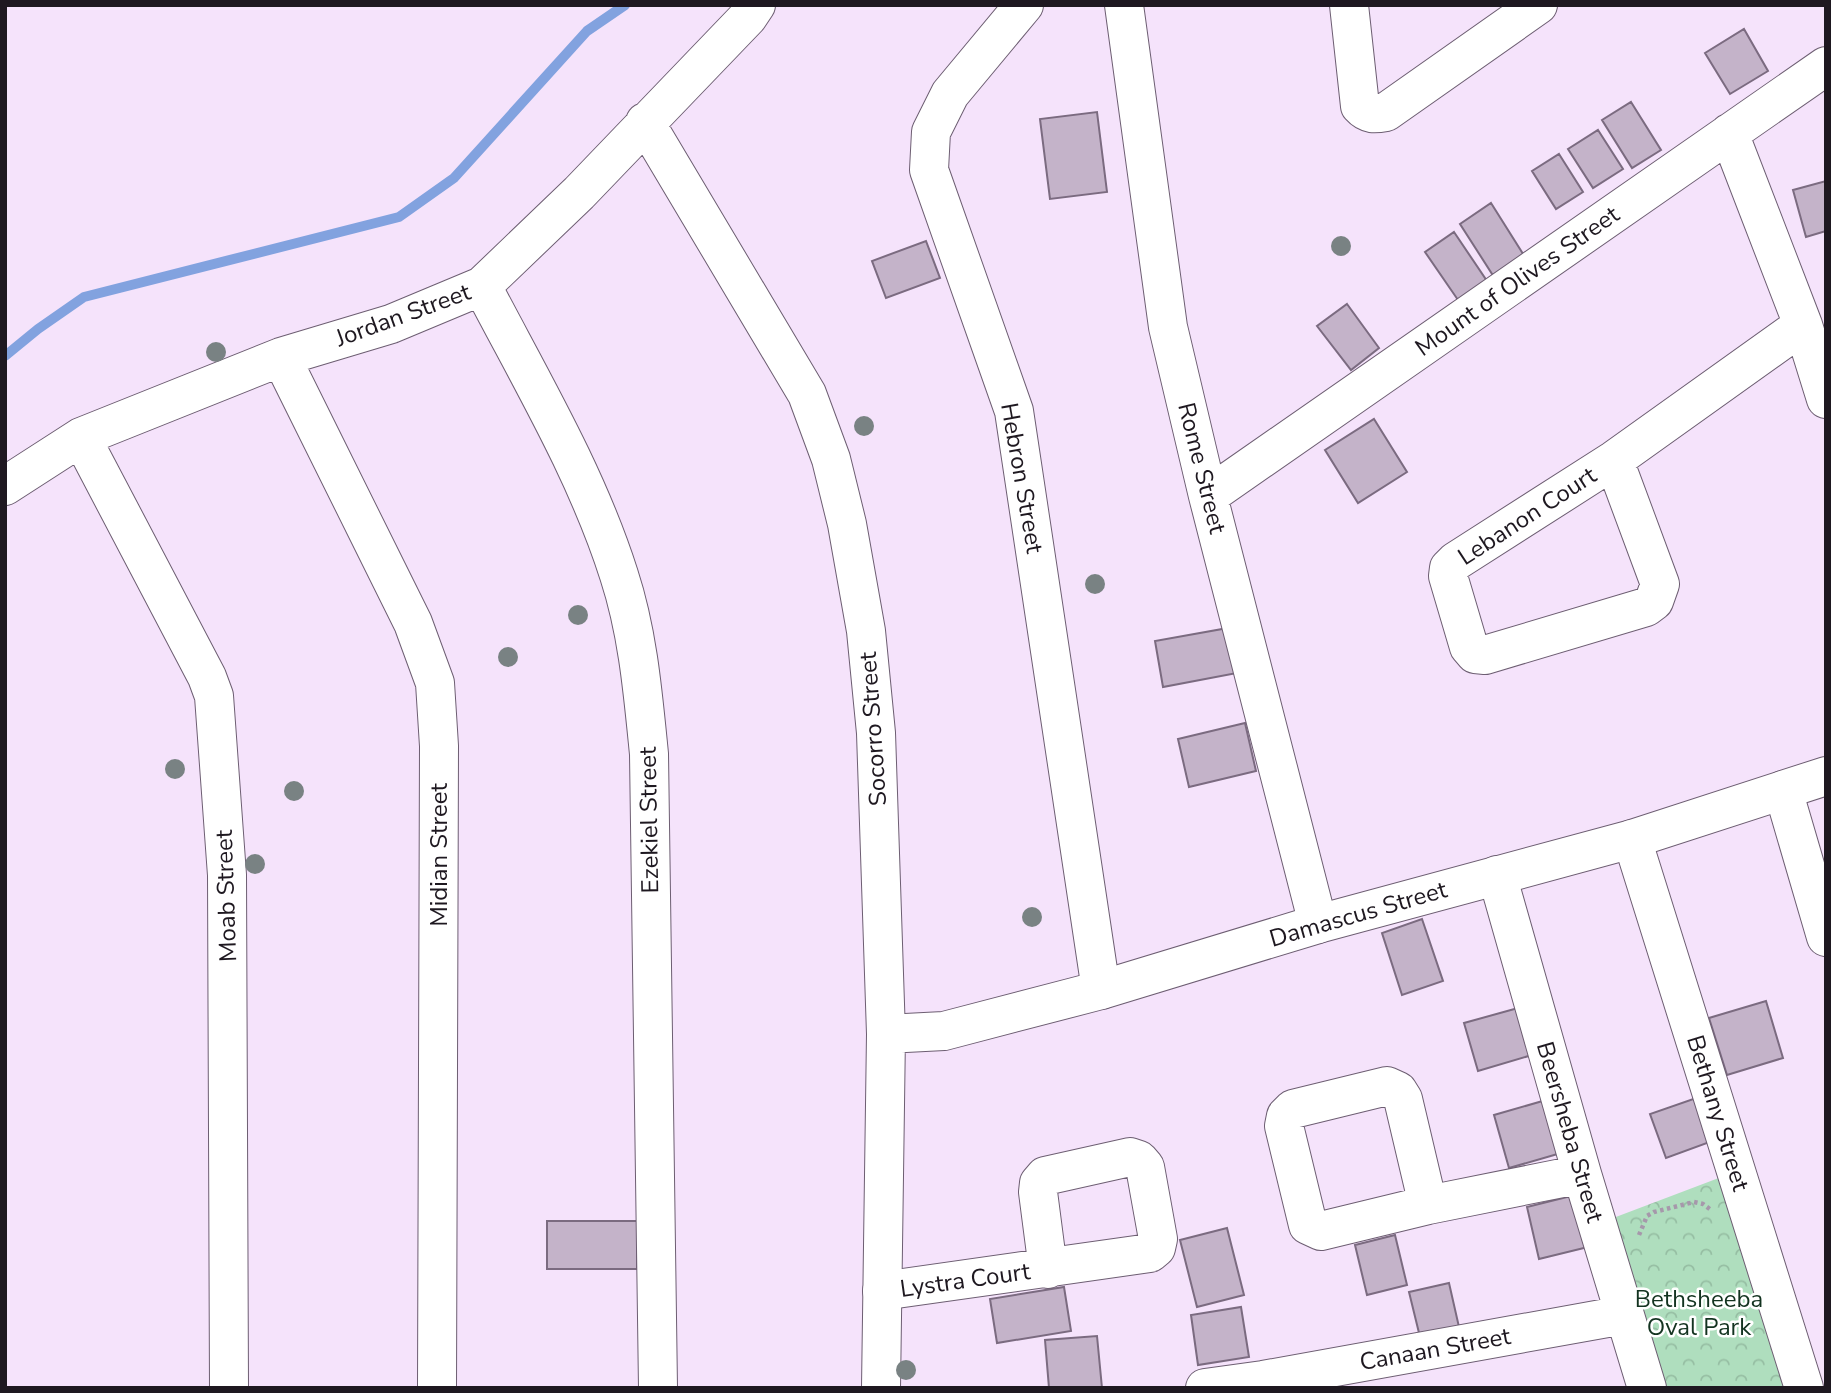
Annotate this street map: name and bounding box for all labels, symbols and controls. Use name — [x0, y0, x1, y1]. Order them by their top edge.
street label: Mount of Olives Street — [1409, 198, 1626, 364]
street label: Jordan Street — [330, 276, 476, 355]
street label: Rome Street — [1170, 399, 1234, 538]
street label: Hebron Street — [993, 400, 1051, 556]
street label: Lebanon Court — [1452, 459, 1603, 573]
street label: Socorro Street — [852, 650, 894, 807]
street label: Ezekiel Street — [632, 746, 666, 894]
street label: Midian Street — [423, 783, 455, 927]
street label: Moab Street — [208, 829, 244, 963]
street label: Damascus Street — [1266, 873, 1451, 955]
street label: Bethany Street — [1679, 1031, 1757, 1195]
street label: Beersheba Street — [1529, 1038, 1611, 1227]
street label: Lystra Court — [898, 1255, 1033, 1305]
park label: Bethsheeba Oval Park — [1635, 1283, 1763, 1343]
street label: Canaan Street — [1357, 1320, 1514, 1378]

